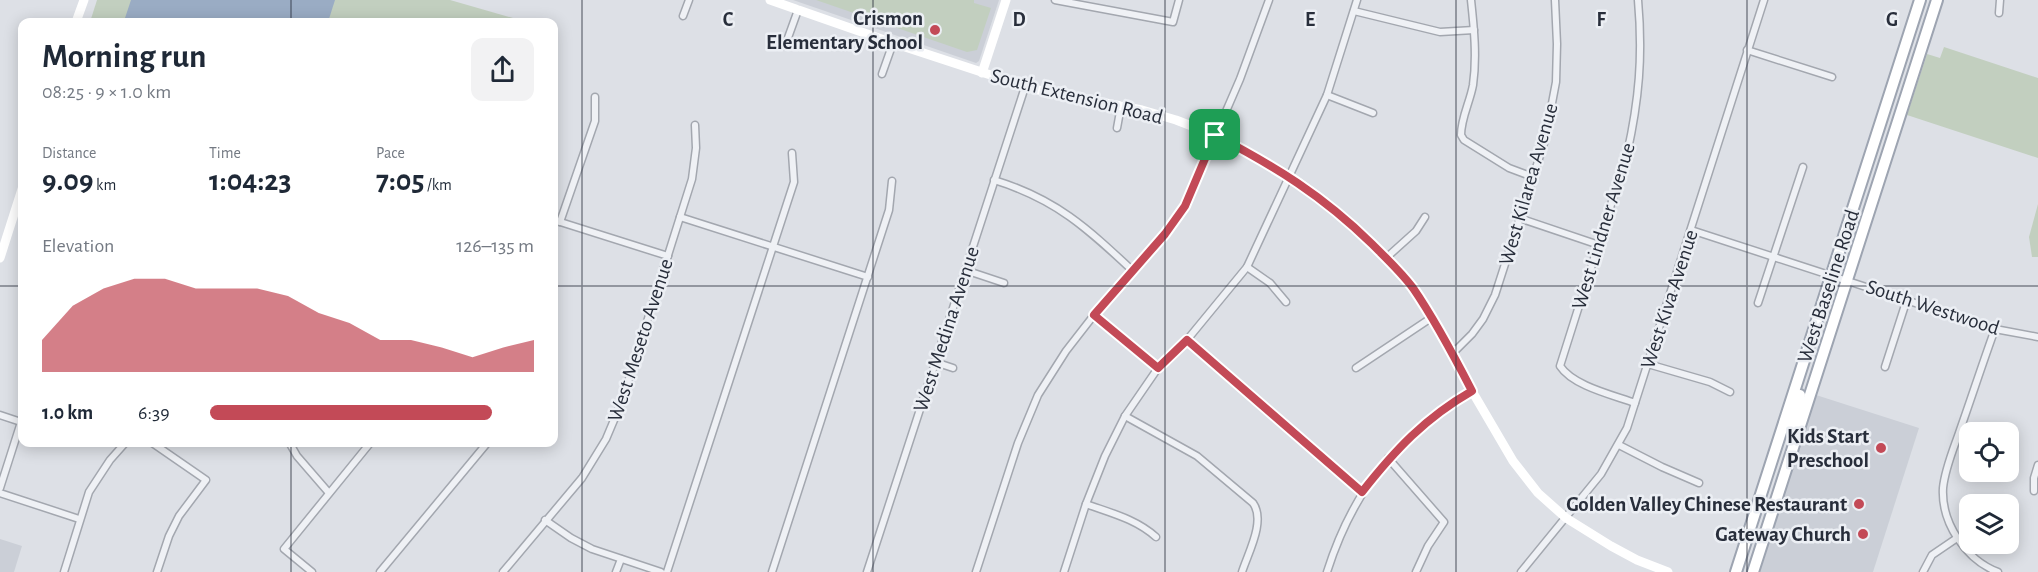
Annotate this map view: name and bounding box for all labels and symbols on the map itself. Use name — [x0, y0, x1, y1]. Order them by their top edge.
place label: Crismon Elementary School — [766, 8, 923, 53]
text: C — [723, 10, 734, 30]
text: D — [1012, 10, 1026, 30]
text: E — [1305, 10, 1315, 30]
text: F — [1596, 10, 1606, 30]
text: G — [1886, 10, 1898, 30]
marker: Crismon Elementary School — [928, 23, 942, 37]
street label: South Extension Road — [989, 65, 1165, 128]
street label: West Kilarea Avenue — [1495, 101, 1562, 268]
pin — [1189, 109, 1240, 160]
street label: West Lindner Avenue — [1568, 140, 1639, 312]
street label: West Baseline Road — [1794, 207, 1863, 365]
street label: West Kiva Avenue — [1637, 227, 1702, 371]
street label: West Medina Avenue — [910, 244, 983, 414]
street label: West Meseto Avenue — [604, 256, 677, 424]
street label: South Westwood — [1864, 276, 2002, 339]
place label: Kids Start Preschool — [1787, 426, 1869, 471]
marker: Kids Start Preschool — [1874, 441, 1888, 455]
place label: Golden Valley Chinese Restaurant — [1566, 494, 1847, 515]
marker: Golden Valley Chinese Restaurant — [1852, 497, 1866, 511]
place label: Gateway Church — [1715, 524, 1851, 545]
marker: Gateway Church — [1856, 527, 1870, 541]

